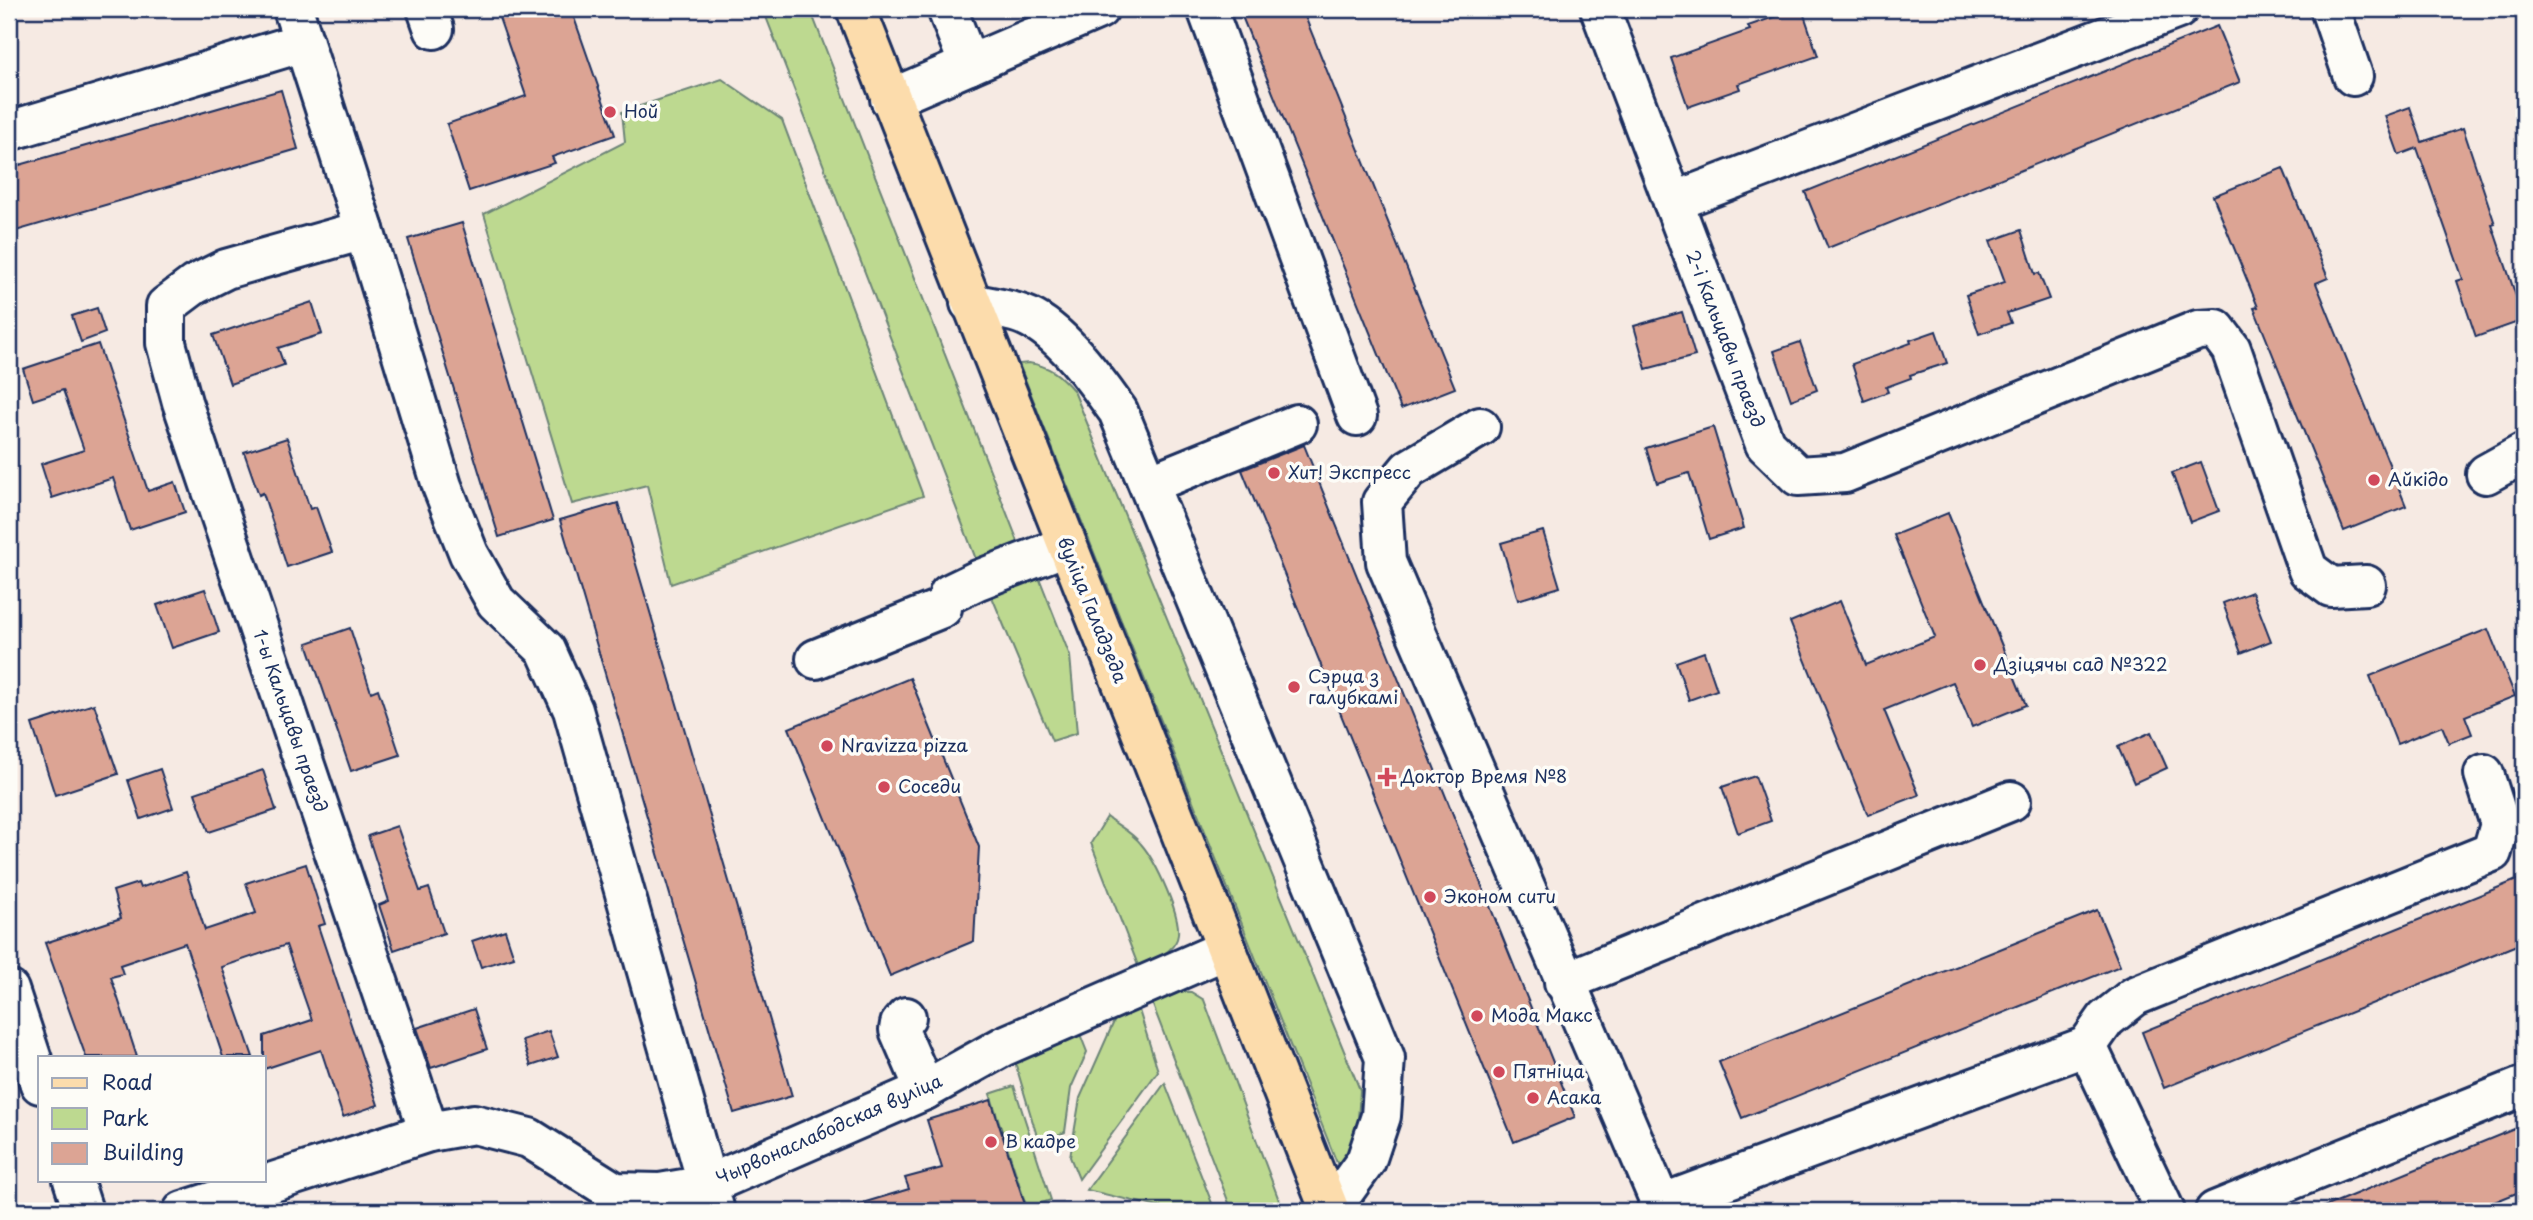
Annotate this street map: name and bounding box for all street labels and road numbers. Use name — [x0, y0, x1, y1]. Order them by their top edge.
street label: 2-і Кальцавы праезд — [1680, 246, 1773, 431]
street label: вуліца Галадзеда — [1052, 532, 1135, 687]
street label: 1-ы Кальцавы праезд — [247, 625, 335, 816]
street label: Чырвонаслабодская вуліца — [711, 1066, 946, 1191]

